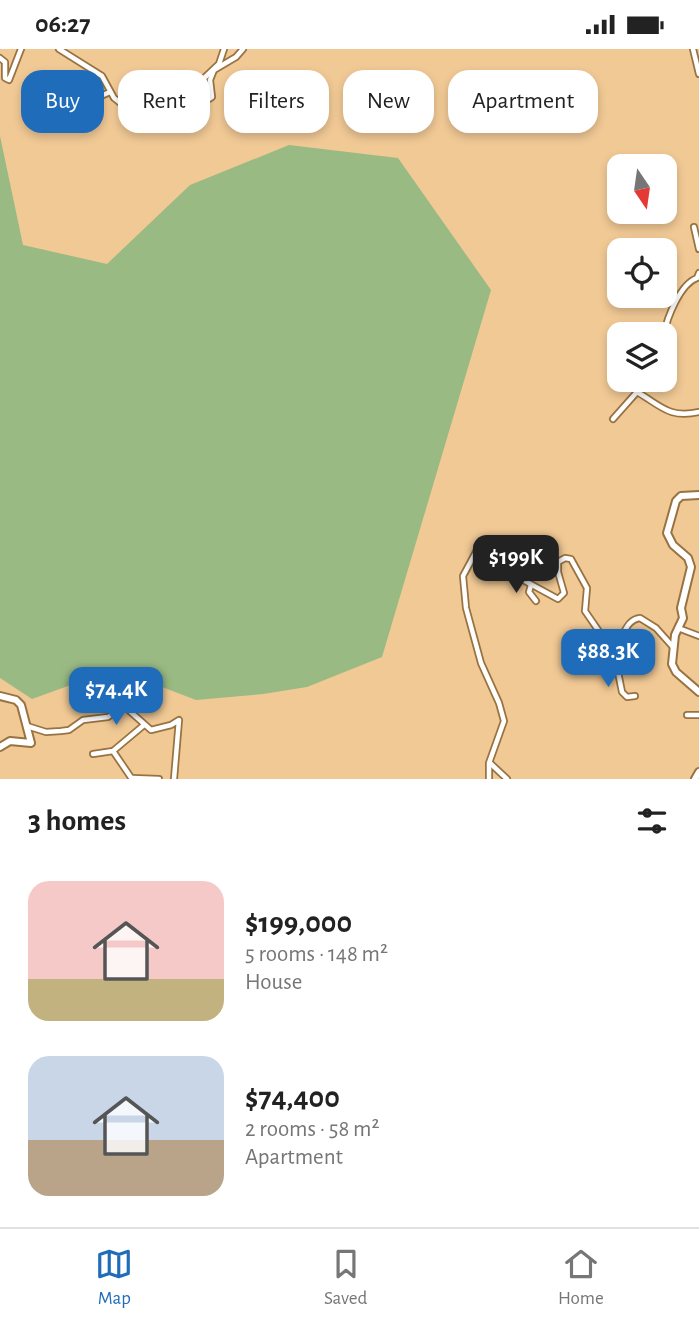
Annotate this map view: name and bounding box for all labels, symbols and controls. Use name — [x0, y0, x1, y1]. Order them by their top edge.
text: 06:27 — [35, 11, 91, 37]
chip: Buy — [21, 70, 104, 133]
chip: Rent — [118, 70, 210, 133]
chip: Filters — [224, 70, 329, 133]
chip: New — [343, 70, 434, 133]
chip: Apartment — [448, 70, 598, 133]
north arrow — [607, 154, 677, 224]
map controls — [607, 154, 677, 392]
button: locate — [607, 238, 677, 308]
button: layers — [607, 322, 677, 392]
pin: $199K — [467, 535, 565, 595]
text: $199K — [489, 546, 543, 569]
pin: $88.3K — [551, 629, 665, 689]
text: $88.3K — [577, 640, 639, 663]
pin: $74.4K — [59, 667, 173, 727]
text: $74.4K — [85, 678, 147, 701]
icon: filters — [633, 802, 671, 840]
text: 3 homes — [28, 806, 126, 836]
text: $199,000 — [245, 908, 352, 938]
icon: home — [84, 909, 168, 993]
text: 5 rooms · 148 m² — [245, 943, 388, 966]
text: House — [245, 971, 302, 994]
text: $74,400 — [245, 1083, 340, 1113]
icon: home — [84, 1084, 168, 1168]
text: 2 rooms · 58 m² — [245, 1118, 380, 1141]
text: Apartment — [245, 1146, 343, 1169]
tab: Map — [95, 1245, 133, 1310]
tab: Saved — [324, 1245, 367, 1310]
tab: Home — [558, 1245, 604, 1310]

